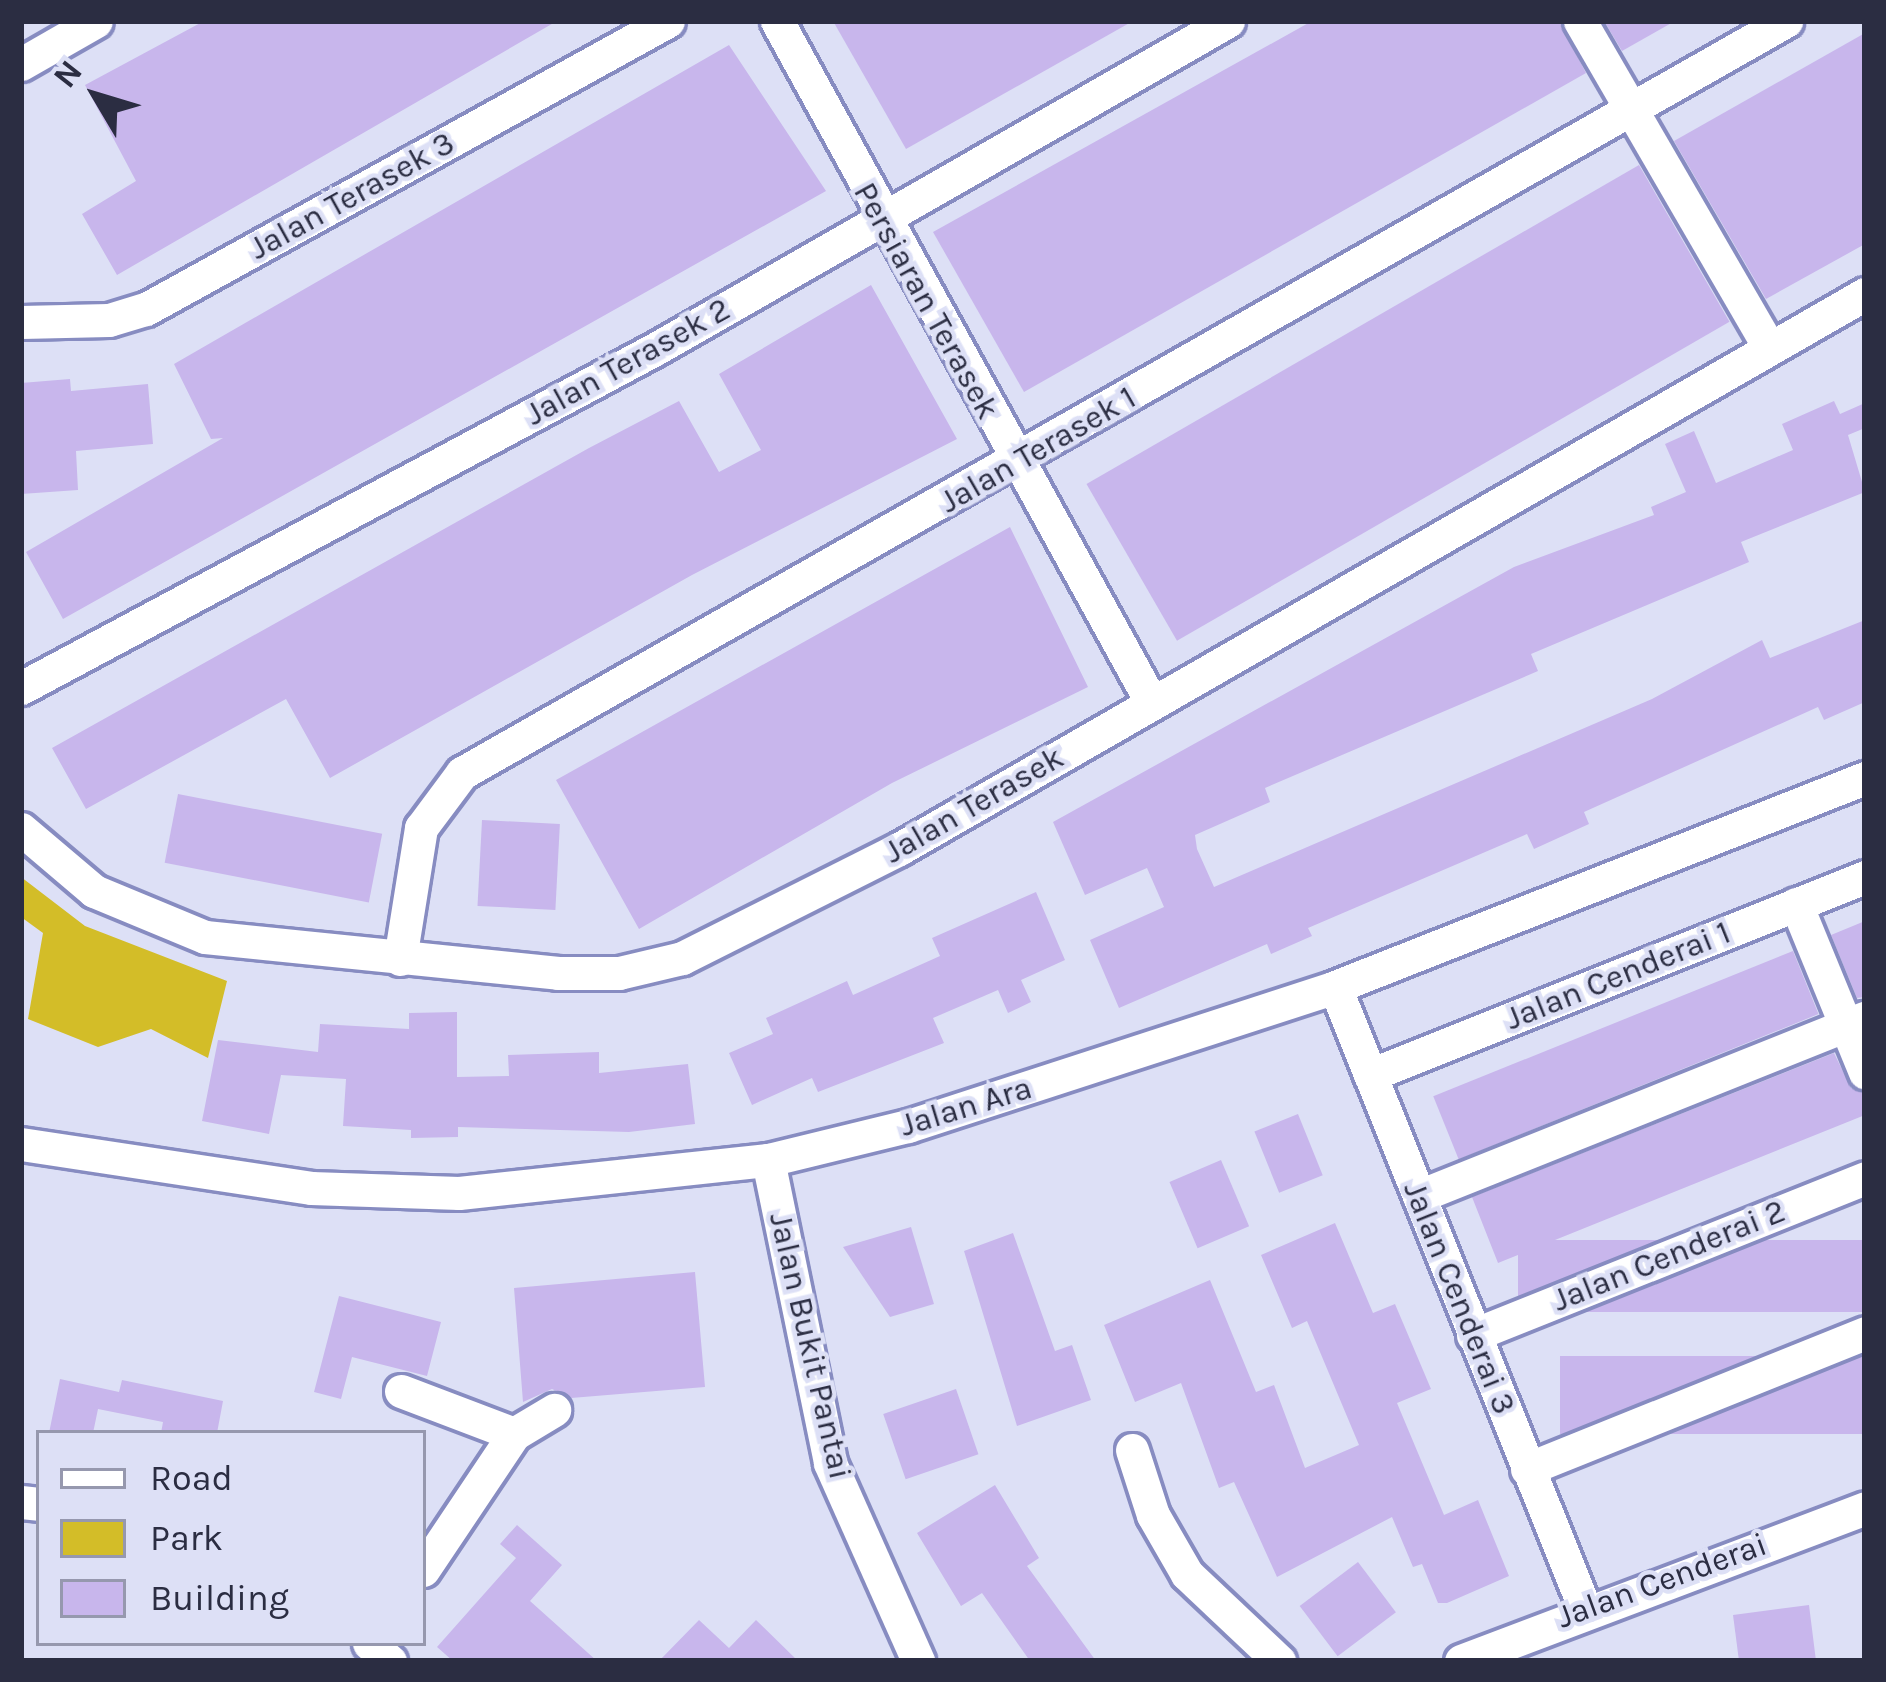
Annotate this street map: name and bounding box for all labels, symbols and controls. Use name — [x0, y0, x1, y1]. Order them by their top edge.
north arrow — [36, 36, 156, 156]
text: N — [45, 53, 90, 95]
street label: Jalan Terasek 3 — [243, 123, 461, 269]
street label: Persiaran Terasek — [845, 176, 1007, 426]
street label: Jalan Terasek 2 — [519, 290, 737, 434]
street label: Jalan Terasek 1 — [933, 378, 1143, 522]
street label: Jalan Terasek — [877, 738, 1071, 872]
street label: Jalan Cenderai 1 — [1500, 913, 1736, 1039]
street label: Jalan Ara — [895, 1068, 1037, 1146]
street label: Jalan Cenderai 3 — [1394, 1176, 1524, 1420]
street label: Jalan Cenderai 2 — [1547, 1191, 1791, 1321]
street label: Jalan Bukit Pantai — [760, 1209, 860, 1483]
legend — [36, 1430, 426, 1646]
text: Road — [150, 1457, 233, 1499]
text: Park — [150, 1517, 223, 1559]
street label: Jalan Cenderai — [1552, 1525, 1772, 1637]
text: Building — [150, 1577, 289, 1619]

